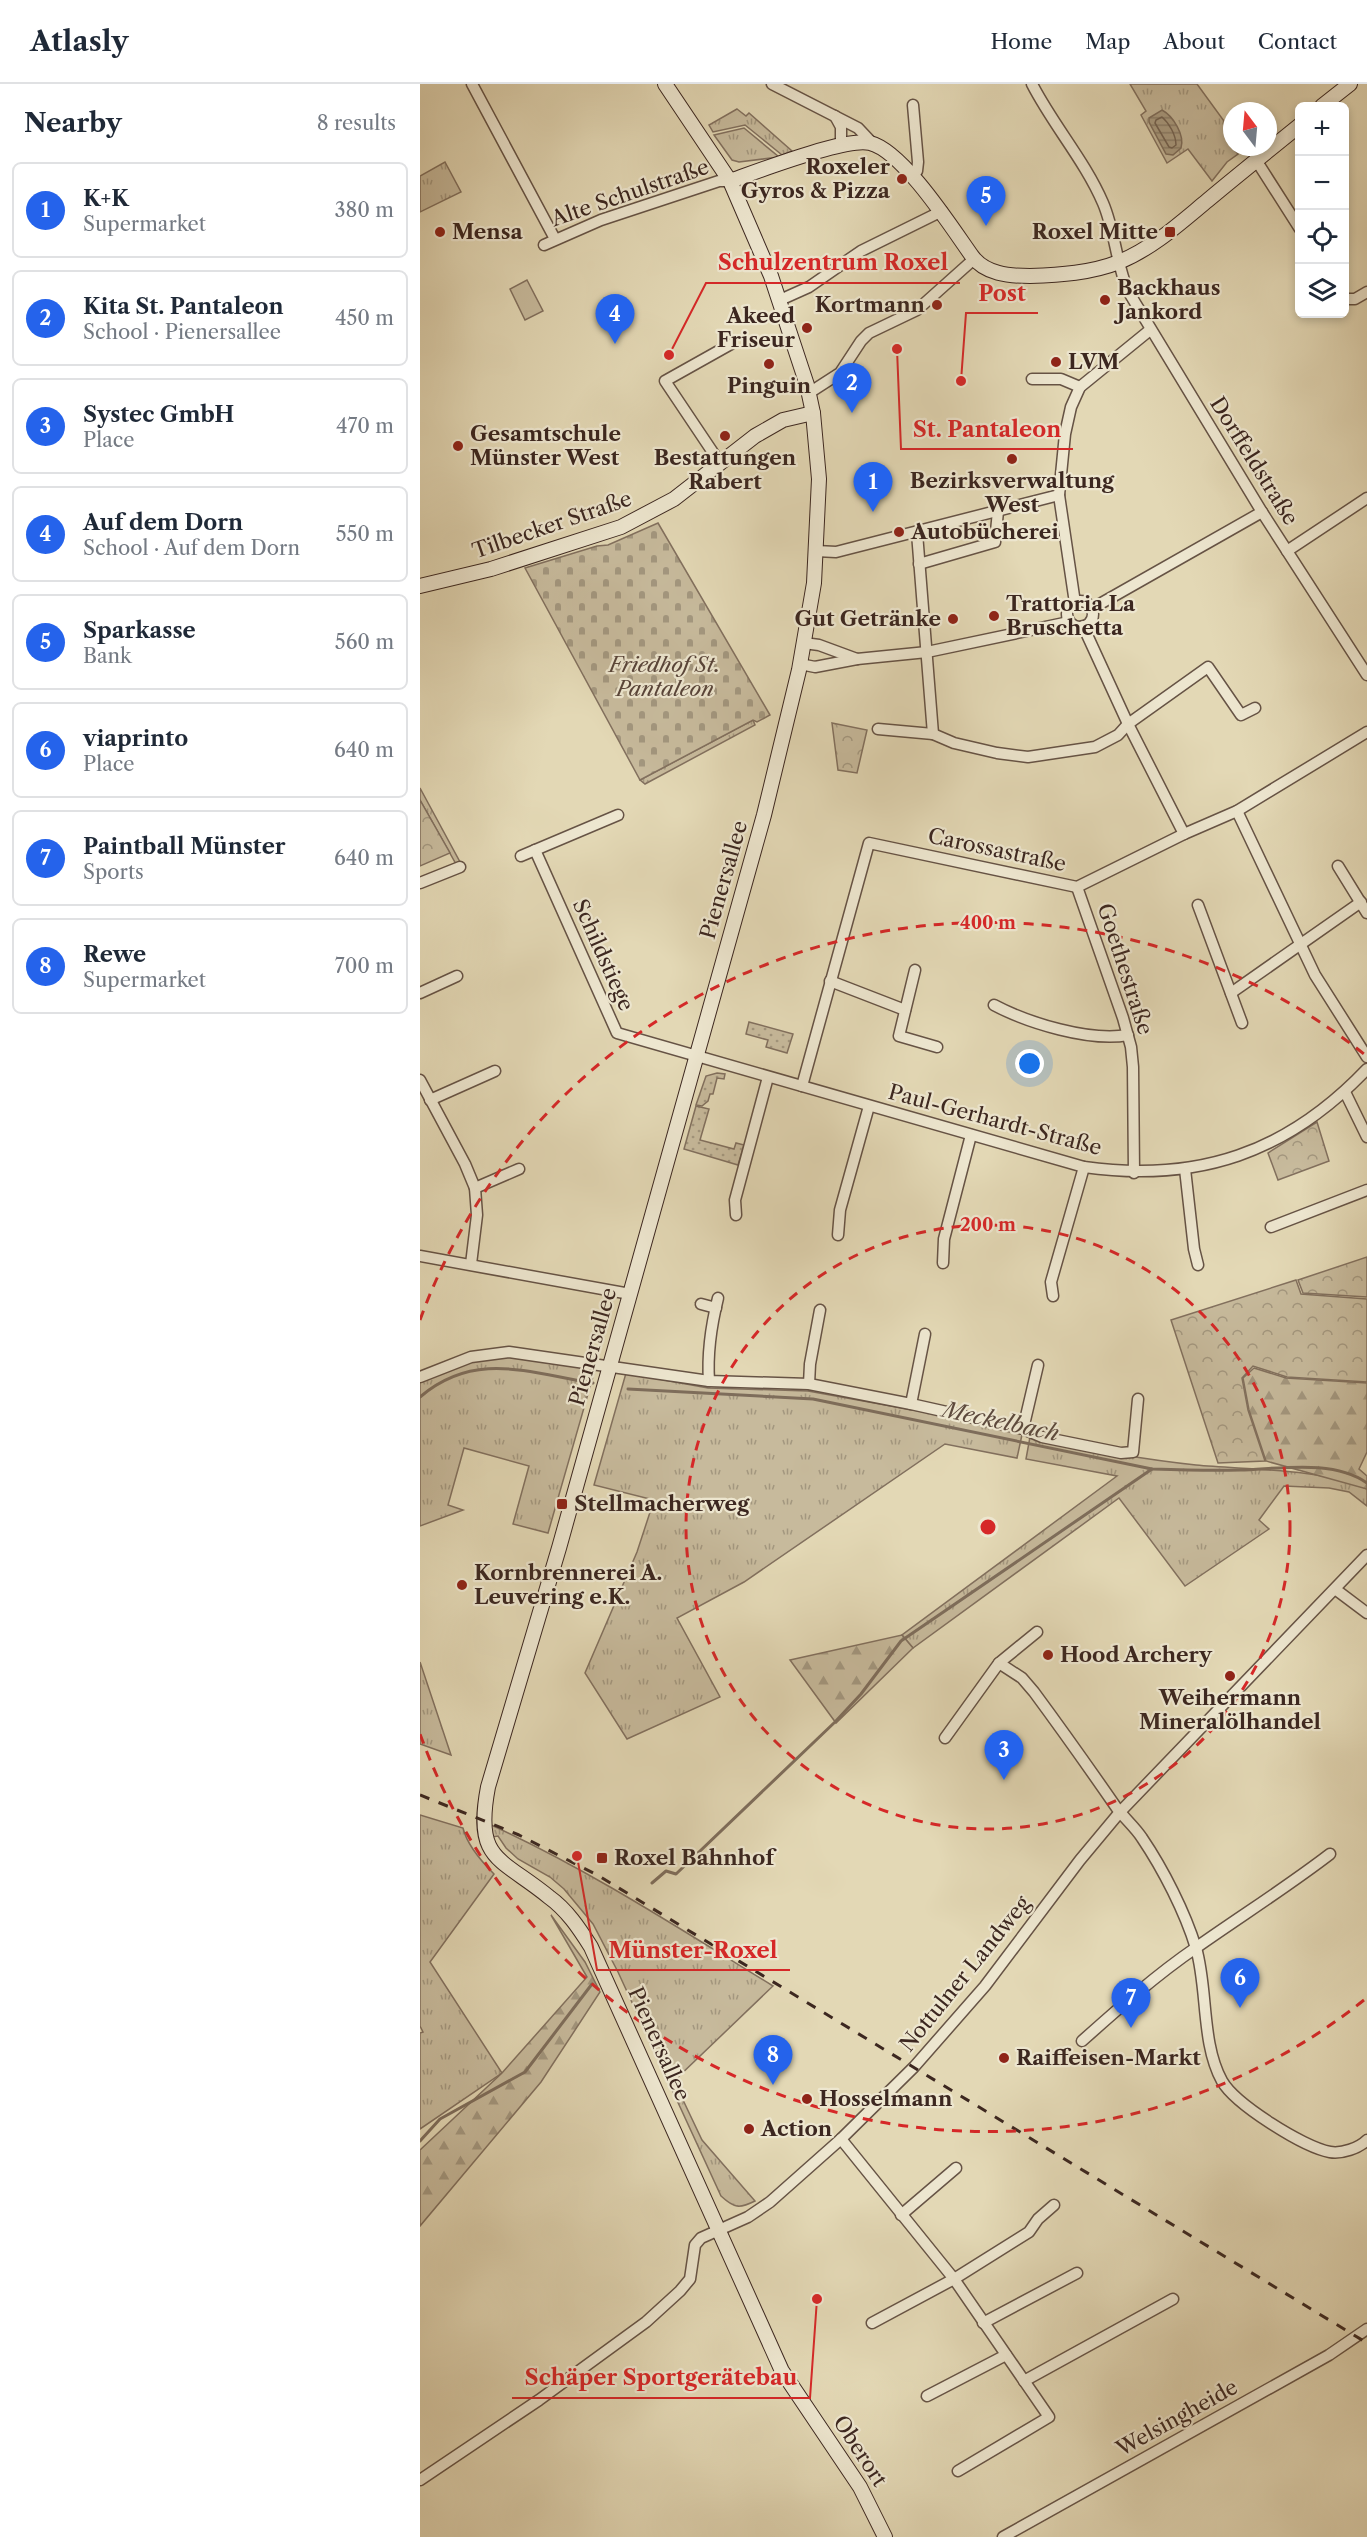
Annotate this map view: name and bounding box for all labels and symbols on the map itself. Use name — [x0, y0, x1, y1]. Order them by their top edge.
north arrow — [1223, 102, 1277, 156]
street label: Alte Schulstraße — [547, 154, 712, 232]
place label: Roxeler Gyros & Pizza — [741, 154, 891, 203]
marker: Roxeler Gyros & Pizza — [895, 172, 909, 186]
pin: 5 — [966, 176, 1006, 226]
place label: Mensa — [452, 219, 524, 244]
place label: Roxel Mitte — [1032, 219, 1158, 244]
marker: Mensa — [433, 225, 447, 239]
marker: Roxel Mitte — [1163, 225, 1177, 239]
callout: Schulzentrum Roxel — [706, 243, 960, 283]
text: Schulzentrum Roxel — [718, 249, 948, 276]
callout: Post — [966, 273, 1038, 313]
place label: Backhaus Jankord — [1113, 275, 1220, 324]
text: Post — [978, 280, 1026, 307]
place label: Kortmann — [815, 292, 926, 317]
marker: Backhaus Jankord — [1098, 293, 1112, 307]
pin: 4 — [596, 294, 634, 344]
marker: Kortmann — [930, 298, 944, 312]
place label: Akeed Friseur — [717, 303, 796, 352]
marker: Akeed Friseur — [800, 321, 814, 335]
place label: LVM — [1068, 349, 1119, 374]
marker: LVM — [1049, 355, 1063, 369]
marker: Pinguin — [762, 357, 776, 371]
pin: 2 — [832, 364, 872, 413]
place label: Pinguin — [727, 373, 812, 398]
street label: Dorffeldstraße — [1205, 392, 1304, 529]
callout: St. Pantaleon — [901, 409, 1073, 449]
text: St. Pantaleon — [913, 416, 1061, 443]
place label: Gesamtschule Münster West — [470, 421, 621, 470]
marker: Bestattungen Rabert — [718, 429, 732, 443]
marker: Gesamtschule Münster West — [451, 439, 465, 453]
place label: Bestattungen Rabert — [654, 445, 797, 494]
marker: Bezirksverwaltung West — [1005, 452, 1019, 466]
pin: 1 — [854, 462, 892, 512]
place label: Bezirksverwaltung West — [910, 468, 1115, 517]
street label: Tilbecker Straße — [469, 486, 635, 563]
place label: Autobücherei — [910, 519, 1059, 544]
marker: Autobücherei — [892, 525, 906, 539]
place label: Trattoria La Bruschetta — [1006, 591, 1136, 640]
place label: Gut Getränke — [794, 606, 941, 631]
marker: Trattoria La Bruschetta — [987, 609, 1001, 623]
marker: Gut Getränke — [946, 612, 960, 626]
park label: Friedhof St. Pantaleon — [607, 652, 721, 701]
street label: Pienersallee — [695, 818, 752, 942]
street label: Carossastraße — [926, 823, 1069, 876]
street label: Schildstiege — [568, 895, 639, 1014]
street label: Goethestraße — [1092, 900, 1158, 1038]
text: 400 m — [960, 912, 1016, 934]
your location — [1015, 1049, 1044, 1078]
street label: Paul-Gerhardt-Straße — [886, 1079, 1104, 1160]
text: 200 m — [960, 1214, 1016, 1236]
street label: Pienersallee — [564, 1285, 621, 1409]
water label: Meckelbach — [937, 1395, 1062, 1447]
place label: Stellmacherweg — [574, 1491, 750, 1516]
marker: Stellmacherweg — [555, 1497, 569, 1511]
centre of rings — [978, 1517, 998, 1537]
place label: Kornbrennerei A. Leuvering e.K. — [474, 1560, 662, 1609]
marker: Kornbrennerei A. Leuvering e.K. — [455, 1578, 469, 1592]
place label: Hood Archery — [1060, 1642, 1213, 1667]
marker: Hood Archery — [1041, 1648, 1055, 1662]
marker: Weihermann Mineralölhandel — [1223, 1669, 1237, 1683]
place label: Weihermann Mineralölhandel — [1139, 1685, 1321, 1734]
pin: 3 — [984, 1730, 1024, 1780]
place label: Roxel Bahnhof — [614, 1845, 777, 1870]
marker: Roxel Bahnhof — [595, 1851, 609, 1865]
street label: Nottulner Landweg — [894, 1890, 1036, 2056]
callout: Münster-Roxel — [597, 1930, 790, 1970]
text: Münster-Roxel — [608, 1937, 778, 1964]
pin: 6 — [1220, 1958, 1260, 2008]
pin: 7 — [1112, 1978, 1150, 2028]
street label: Pienersallee — [623, 1983, 696, 2105]
pin: 8 — [754, 2036, 792, 2085]
place label: Raiffeisen-Markt — [1016, 2045, 1201, 2070]
marker: Raiffeisen-Markt — [997, 2051, 1011, 2065]
place label: Hosselmann — [819, 2086, 953, 2111]
marker: Hosselmann — [800, 2092, 814, 2106]
place label: Action — [760, 2116, 833, 2141]
marker: Action — [742, 2122, 756, 2136]
callout: Schäper Sportgerätebau — [512, 2358, 810, 2398]
text: Schäper Sportgerätebau — [525, 2364, 798, 2391]
street label: Welsingheide — [1111, 2374, 1242, 2462]
street label: Oberort — [828, 2411, 893, 2491]

